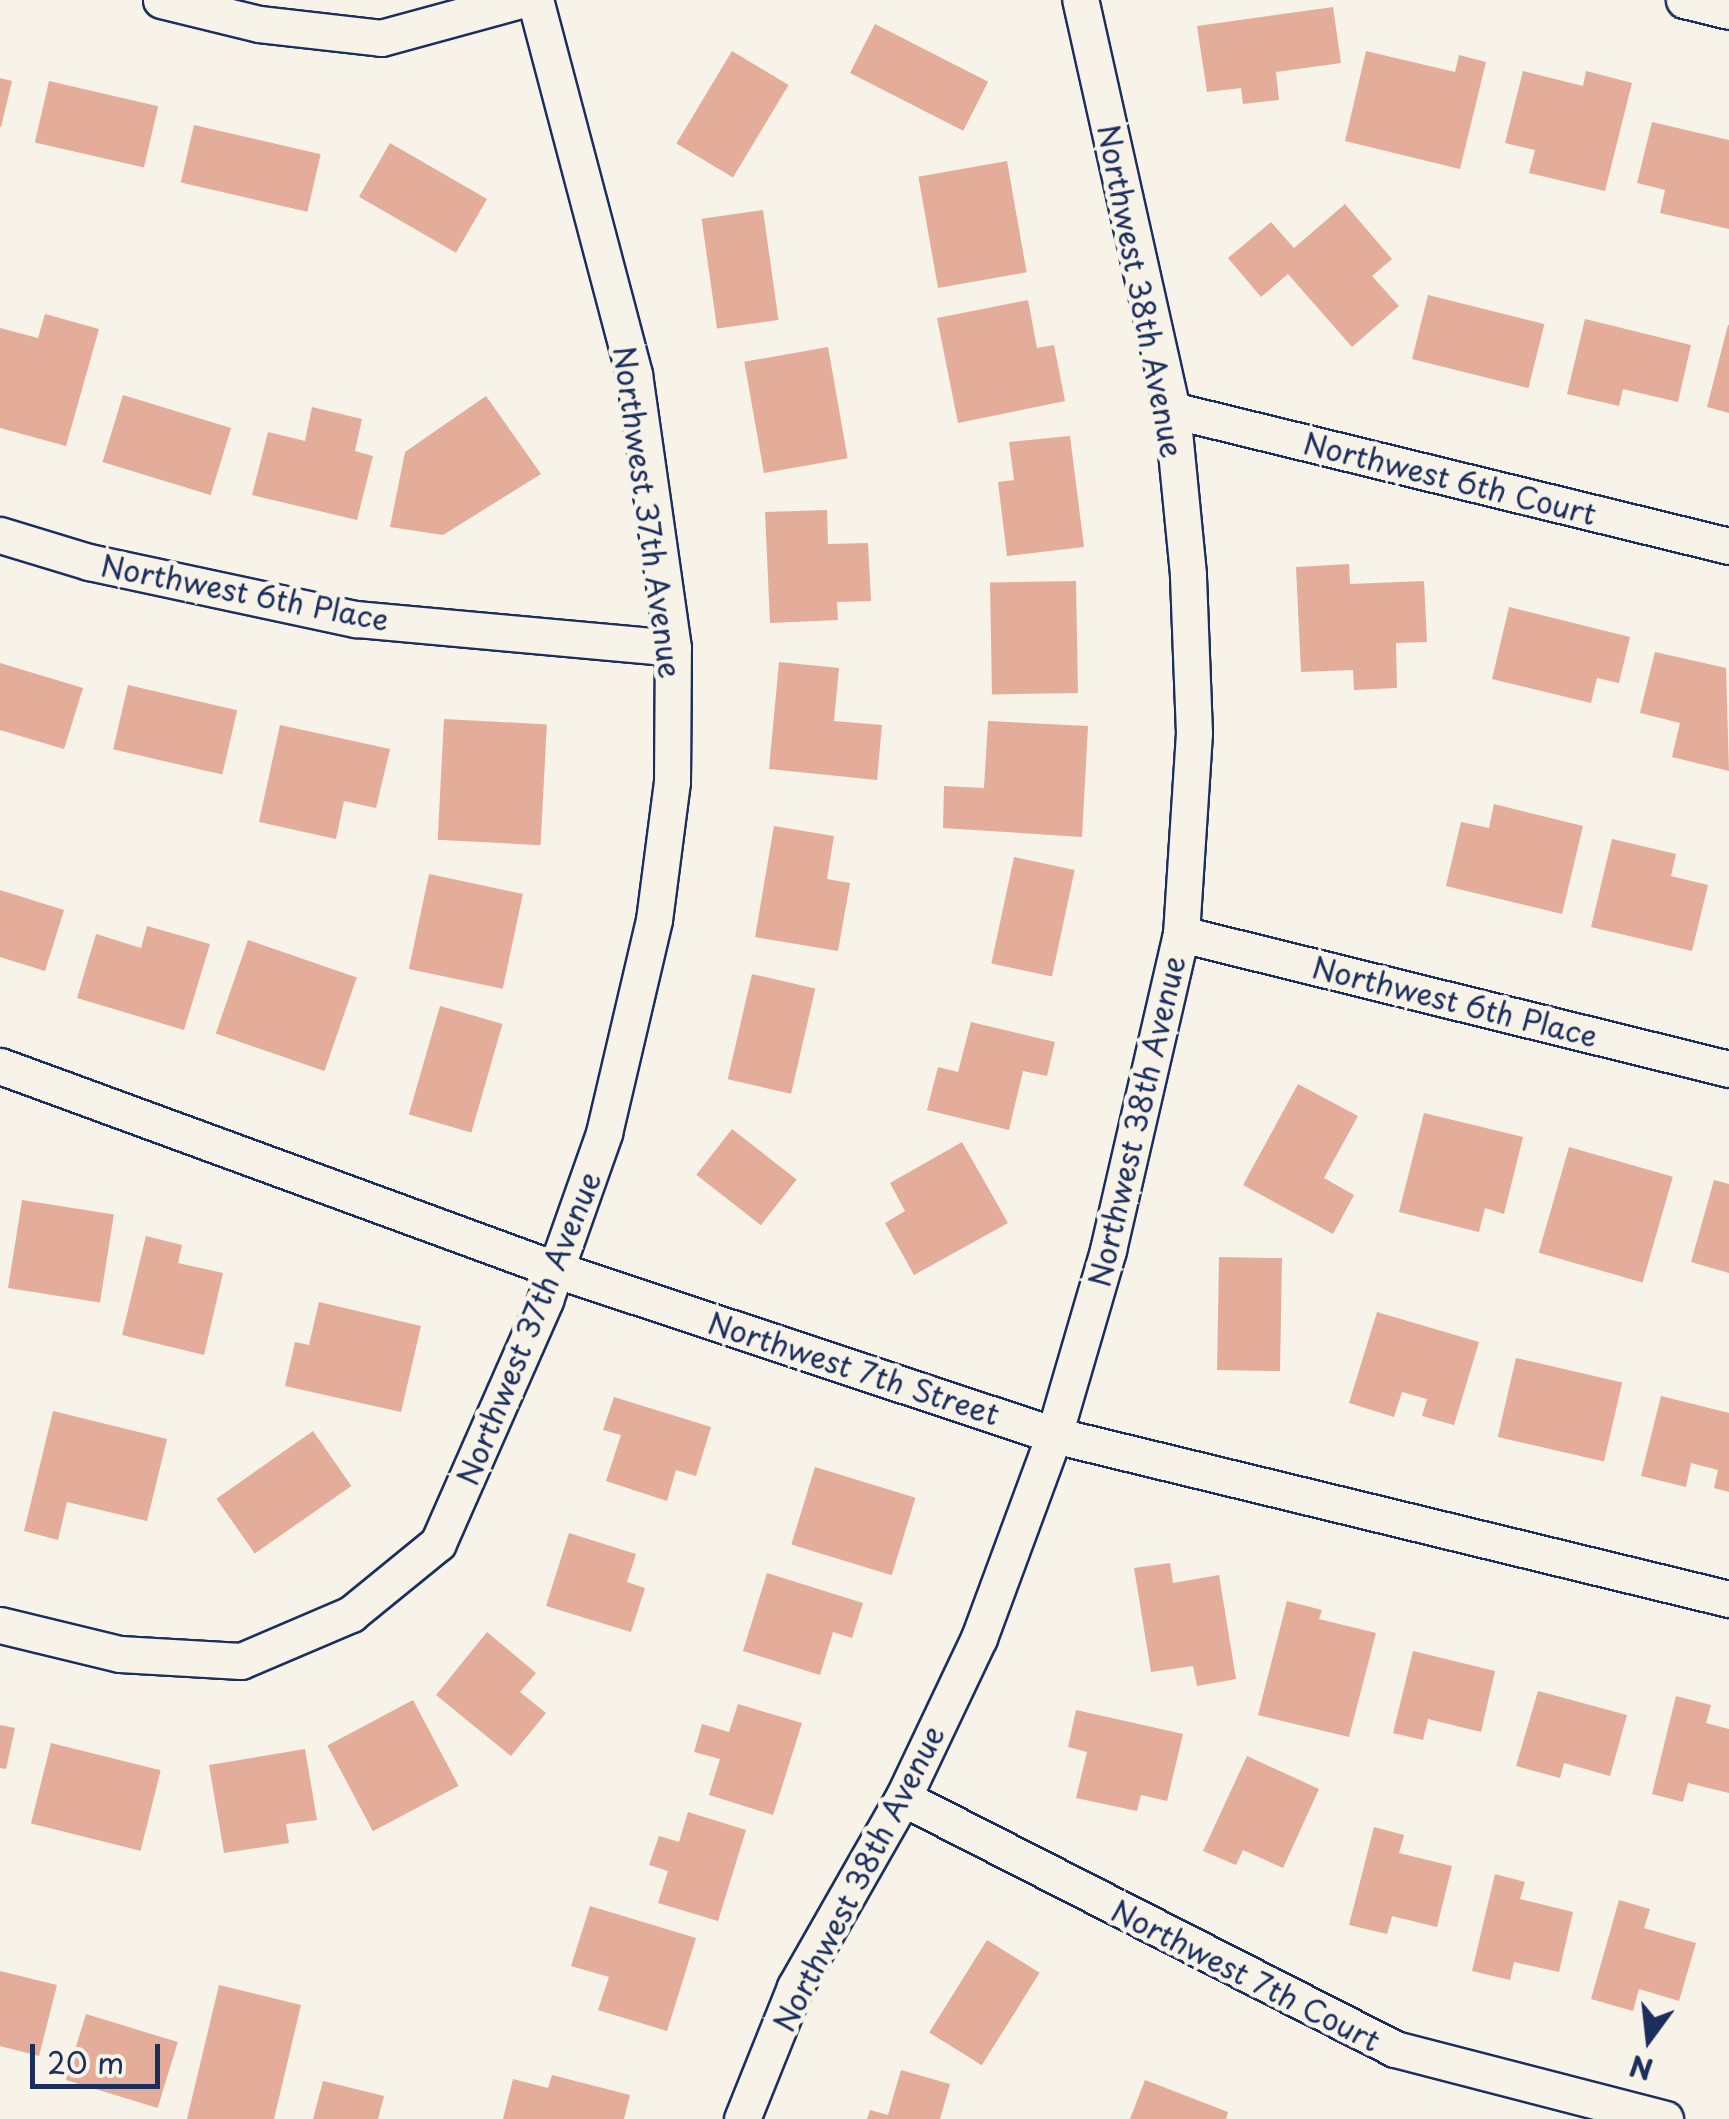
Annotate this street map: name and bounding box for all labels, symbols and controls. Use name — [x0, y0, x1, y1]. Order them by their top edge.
street label: Northwest 38th Avenue — [1091, 121, 1191, 461]
street label: Northwest 37th Avenue — [607, 343, 689, 681]
street label: Northwest 6th Court — [1299, 424, 1601, 532]
street label: Northwest 6th Place — [96, 546, 394, 638]
street label: Northwest 6th Place — [1307, 948, 1603, 1054]
street label: Northwest 38th Avenue — [1080, 952, 1192, 1290]
street label: Northwest 37th Avenue — [448, 1165, 608, 1491]
street label: Northwest 7th Street — [704, 1304, 1004, 1432]
street label: Northwest 38th Avenue — [765, 1719, 951, 2037]
street label: Northwest 7th Court — [1105, 1891, 1387, 2059]
north arrow — [1599, 1989, 1699, 2089]
scale bar — [35, 2024, 165, 2086]
text: 20 m — [47, 2039, 124, 2084]
text: N — [1625, 2045, 1657, 2092]

